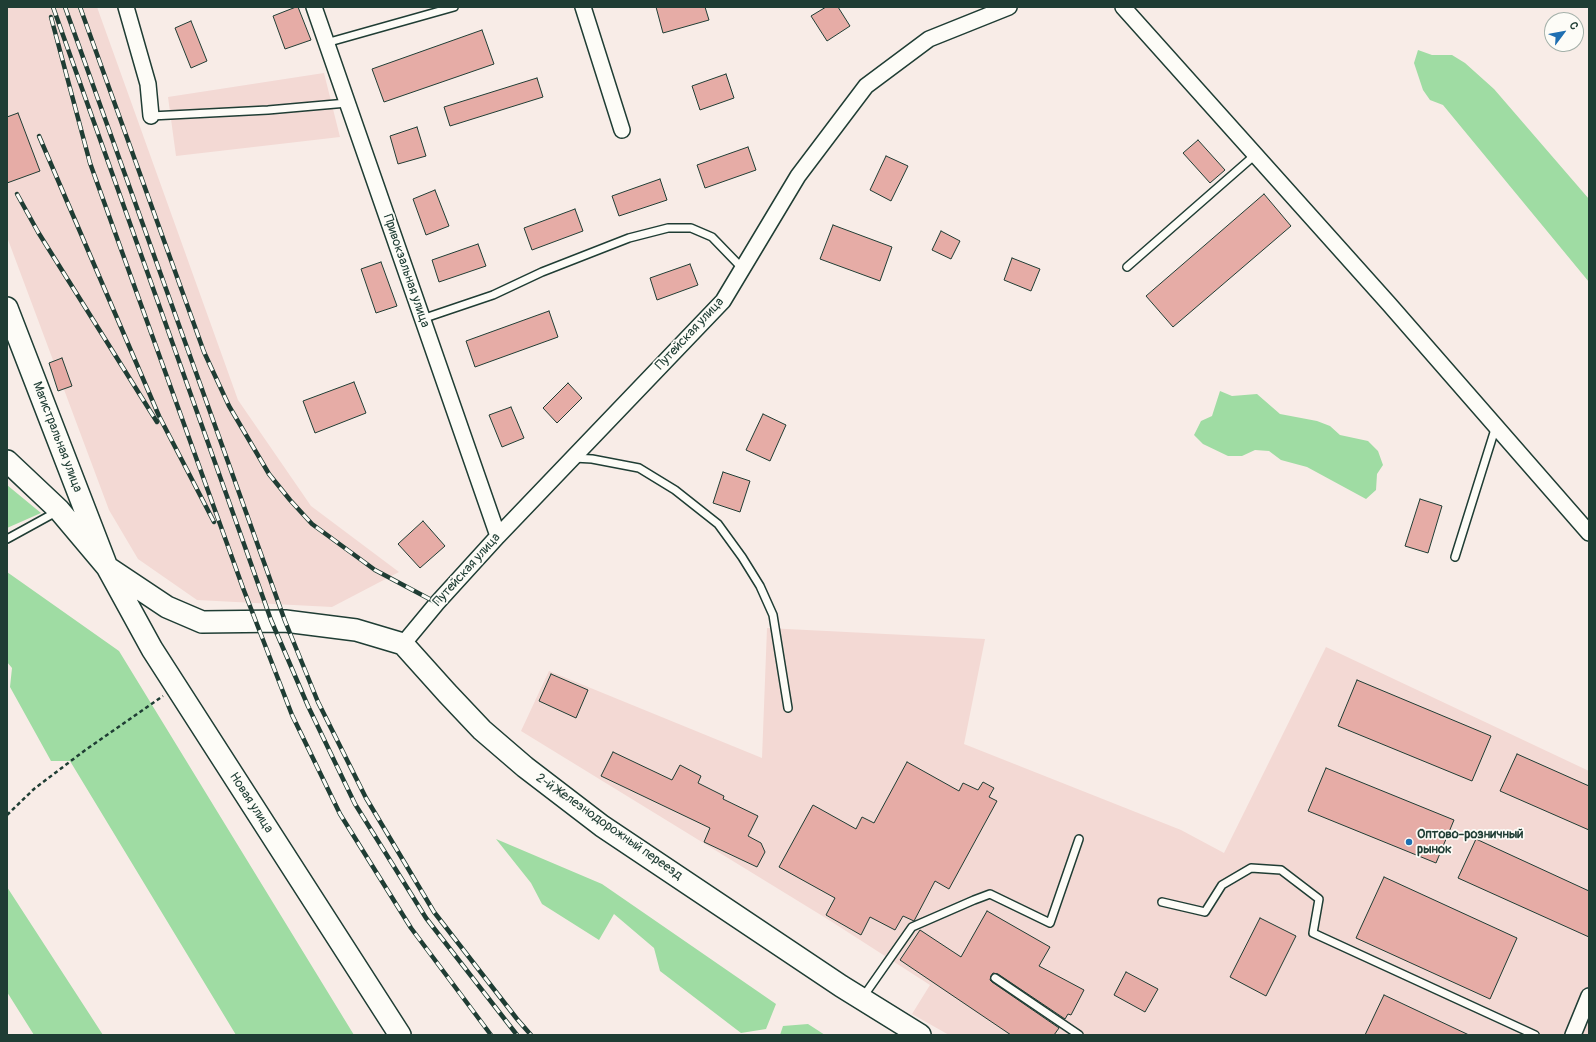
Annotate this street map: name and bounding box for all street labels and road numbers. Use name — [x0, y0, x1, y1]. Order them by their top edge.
street label: Привокзальная улица — [379, 212, 433, 330]
street label: Путейская улица — [653, 295, 727, 373]
street label: Магистральная улица — [29, 379, 85, 495]
street label: Путейская улица — [430, 530, 504, 610]
street label: Новая улица — [226, 770, 276, 836]
street label: 2-й Железнодорожный переезд — [533, 770, 685, 884]

